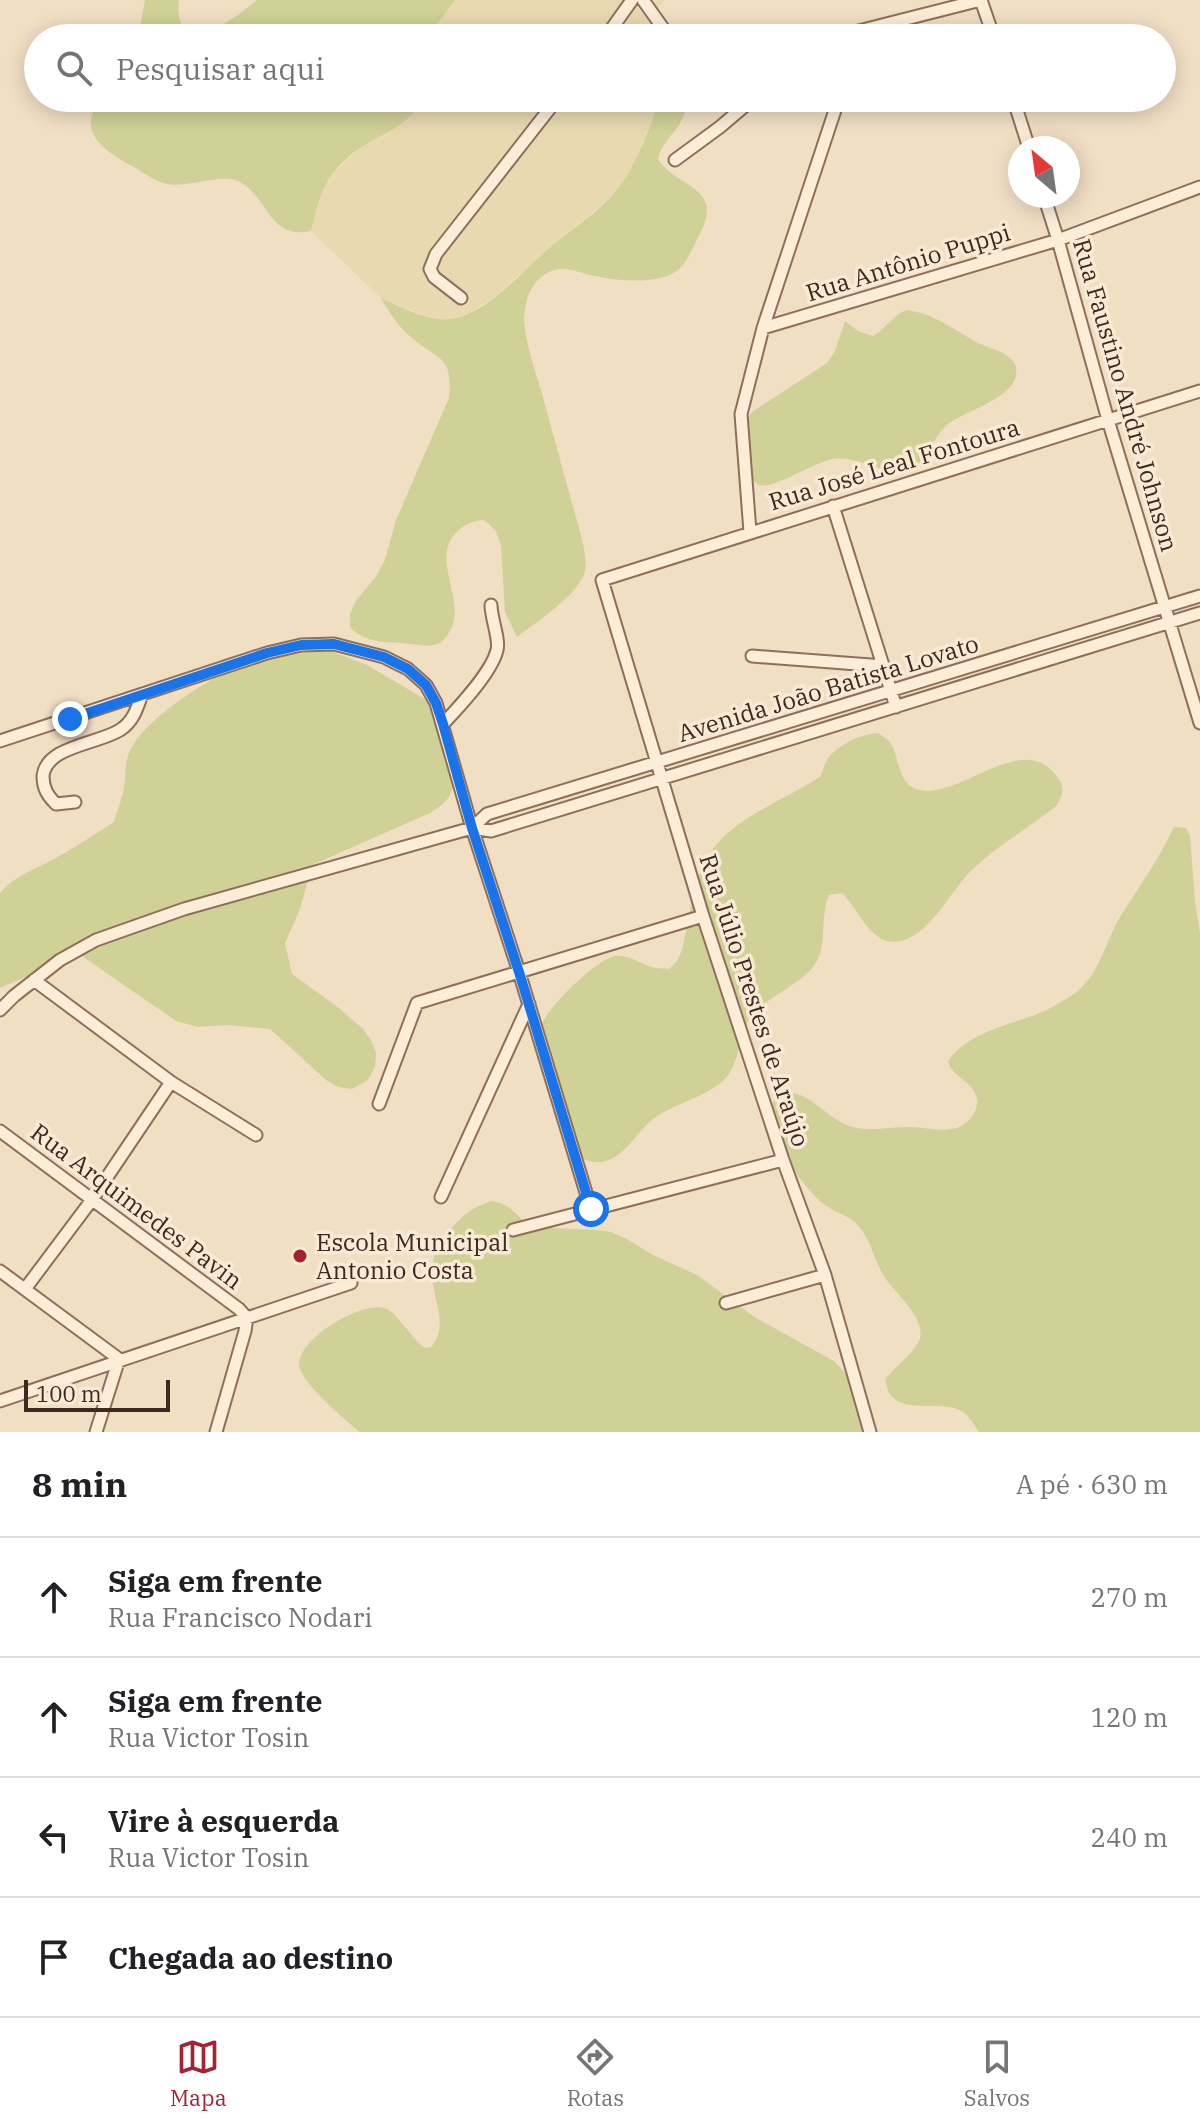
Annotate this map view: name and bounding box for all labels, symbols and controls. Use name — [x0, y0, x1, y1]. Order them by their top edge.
search box — [24, 24, 1176, 112]
icon: search — [52, 46, 96, 90]
text: Pesquisar aqui — [116, 49, 324, 88]
north arrow — [1008, 136, 1080, 208]
street label: Rua Antônio Puppi — [802, 216, 1014, 308]
street label: Rua Faustino André Johnson — [1066, 235, 1186, 555]
street label: Rua José Leal Fontoura — [765, 411, 1023, 517]
street label: Avenida João Batista Lovato — [674, 627, 982, 749]
route end — [52, 701, 88, 737]
street label: Rua Júlio Prestes de Araújo — [692, 849, 818, 1151]
street label: Rua Arquimedes Pavin — [25, 1116, 249, 1296]
route start — [573, 1191, 609, 1227]
place label: Escola Municipal Antonio Costa — [316, 1226, 509, 1286]
marker: Escola Municipal Antonio Costa — [291, 1247, 309, 1265]
scale bar — [24, 1376, 170, 1412]
text: 100 m — [36, 1379, 102, 1408]
text: 8 min — [32, 1462, 127, 1506]
text: A pé · 630 m — [1016, 1467, 1168, 1501]
text: Siga em frente — [108, 1561, 323, 1600]
icon: ahead — [32, 1575, 76, 1619]
text: 270 m — [1090, 1580, 1168, 1614]
text: Rua Francisco Nodari — [108, 1600, 373, 1634]
text: Siga em frente — [108, 1681, 323, 1720]
icon: ahead — [32, 1695, 76, 1739]
text: 120 m — [1090, 1700, 1168, 1734]
text: Rua Victor Tosin — [108, 1720, 309, 1754]
text: Vire à esquerda — [108, 1801, 339, 1840]
icon: left — [32, 1815, 76, 1859]
text: 240 m — [1090, 1820, 1168, 1854]
text: Rua Victor Tosin — [108, 1840, 309, 1874]
icon: arrive — [32, 1935, 76, 1979]
text: Chegada ao destino — [108, 1938, 393, 1977]
tab: Mapa — [170, 2035, 227, 2112]
tab: Rotas — [567, 2035, 624, 2112]
tab: Salvos — [964, 2035, 1030, 2112]

